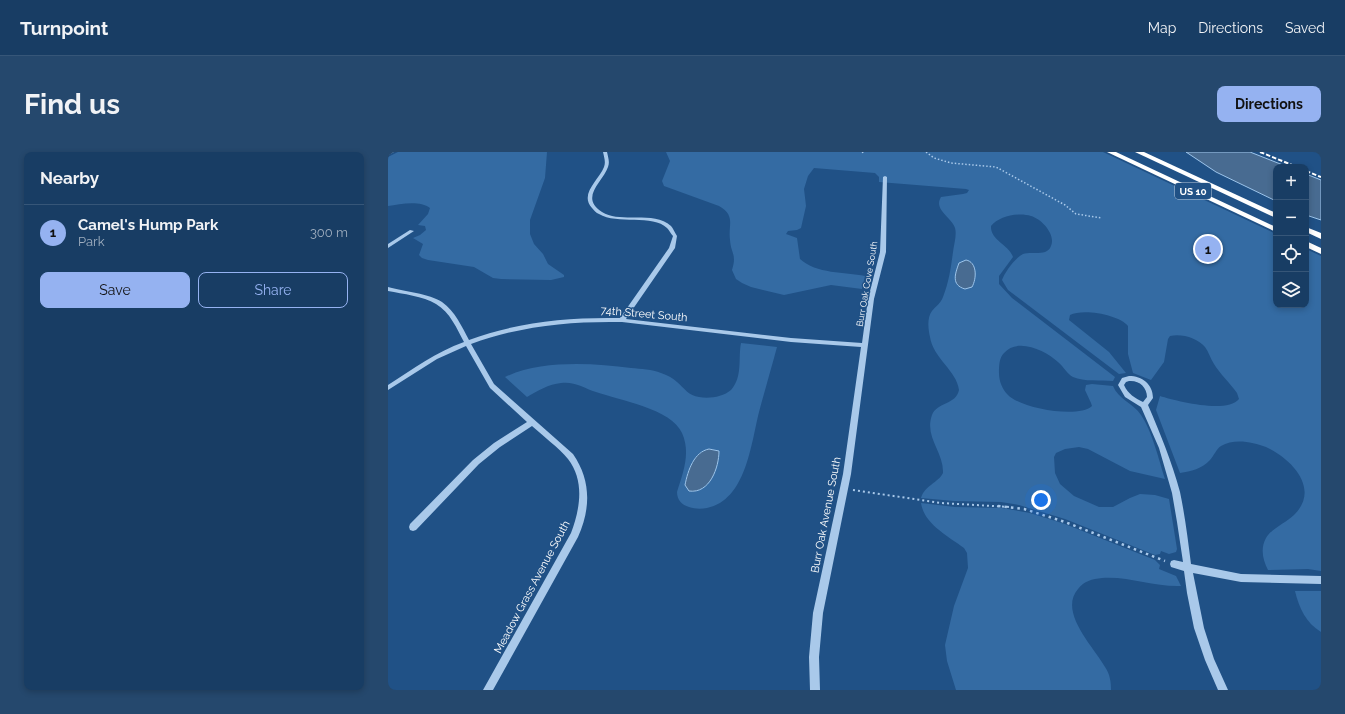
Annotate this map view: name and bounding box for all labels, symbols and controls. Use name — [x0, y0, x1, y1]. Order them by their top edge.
text: Turnpoint — [20, 17, 108, 39]
text: Map — [1148, 20, 1176, 36]
text: Directions — [1198, 20, 1263, 36]
text: Saved — [1285, 20, 1325, 36]
button: Directions — [1217, 86, 1321, 122]
text: Find us — [24, 88, 120, 121]
map controls — [1273, 164, 1309, 308]
button: + — [1273, 164, 1309, 200]
text: Nearby — [40, 168, 99, 188]
road number: US 10 — [1175, 183, 1211, 199]
button: − — [1273, 200, 1309, 236]
text: Camel's Hump Park — [78, 216, 218, 234]
text: 1 — [50, 225, 56, 240]
text: 300 m — [310, 225, 348, 240]
text: Park — [78, 234, 105, 249]
pin: 1 — [1195, 234, 1221, 264]
button: locate — [1273, 236, 1309, 272]
street label: Burr Oak Cove South — [855, 241, 879, 327]
button: Save — [40, 272, 190, 308]
button: Share — [198, 272, 348, 308]
button: layers — [1273, 272, 1309, 308]
street label: 74th Street South — [600, 304, 688, 324]
street label: Burr Oak Avenue South — [808, 456, 844, 574]
your location — [1031, 490, 1051, 510]
street label: Meadow Grass Avenue South — [491, 518, 573, 656]

